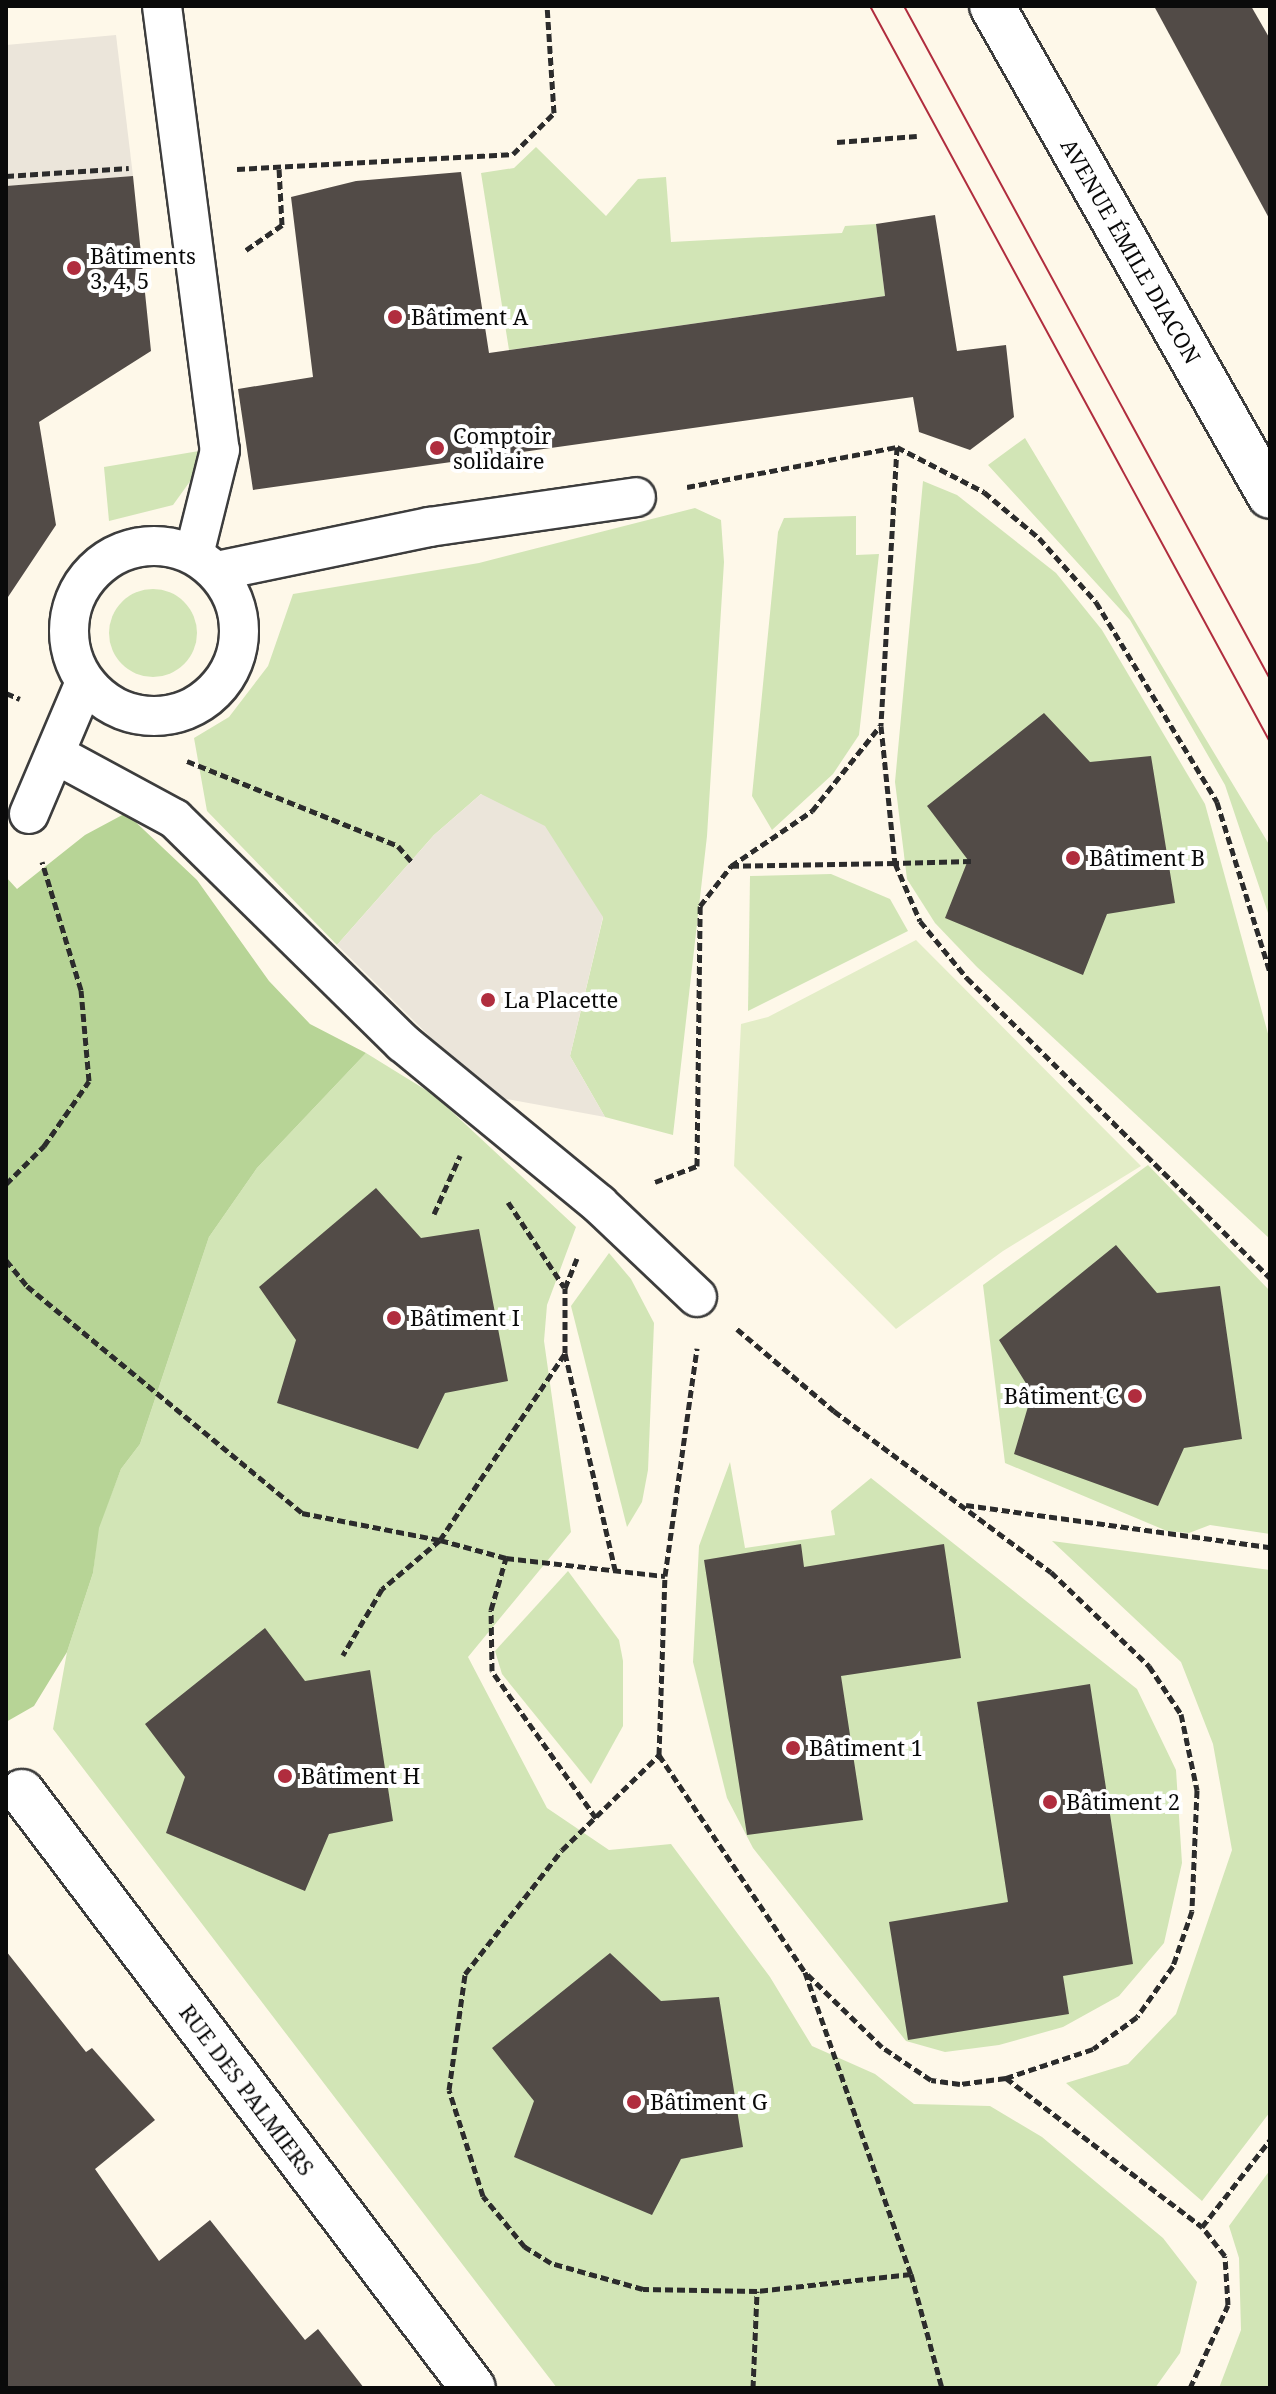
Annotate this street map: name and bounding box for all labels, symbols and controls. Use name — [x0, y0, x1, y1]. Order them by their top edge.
street label: AVENUE ÉMILE DIACON — [1056, 134, 1206, 368]
place label: Bâtiments 3, 4, 5 — [90, 242, 196, 294]
marker: Bâtiments 3, 4, 5 — [65, 259, 83, 277]
place label: Bâtiment A — [411, 304, 528, 330]
marker: Bâtiment A — [386, 308, 404, 326]
place label: Comptoir solidaire — [453, 422, 551, 474]
marker: Comptoir solidaire — [428, 439, 446, 457]
place label: Bâtiment B — [1089, 845, 1205, 871]
marker: Bâtiment B — [1064, 849, 1082, 867]
place label: La Placette — [504, 987, 618, 1013]
marker: La Placette — [479, 991, 497, 1009]
place label: Bâtiment I — [410, 1305, 520, 1331]
marker: Bâtiment I — [385, 1309, 403, 1327]
place label: Bâtiment C — [1004, 1383, 1119, 1409]
marker: Bâtiment C — [1126, 1387, 1144, 1405]
place label: Bâtiment 1 — [809, 1735, 923, 1761]
marker: Bâtiment 1 — [784, 1739, 802, 1757]
place label: Bâtiment H — [301, 1763, 420, 1789]
marker: Bâtiment H — [276, 1767, 294, 1785]
place label: Bâtiment 2 — [1066, 1789, 1180, 1815]
marker: Bâtiment 2 — [1041, 1793, 1059, 1811]
street label: RUE DES PALMIERS — [174, 1999, 320, 2181]
place label: Bâtiment G — [650, 2089, 767, 2115]
marker: Bâtiment G — [625, 2093, 643, 2111]

